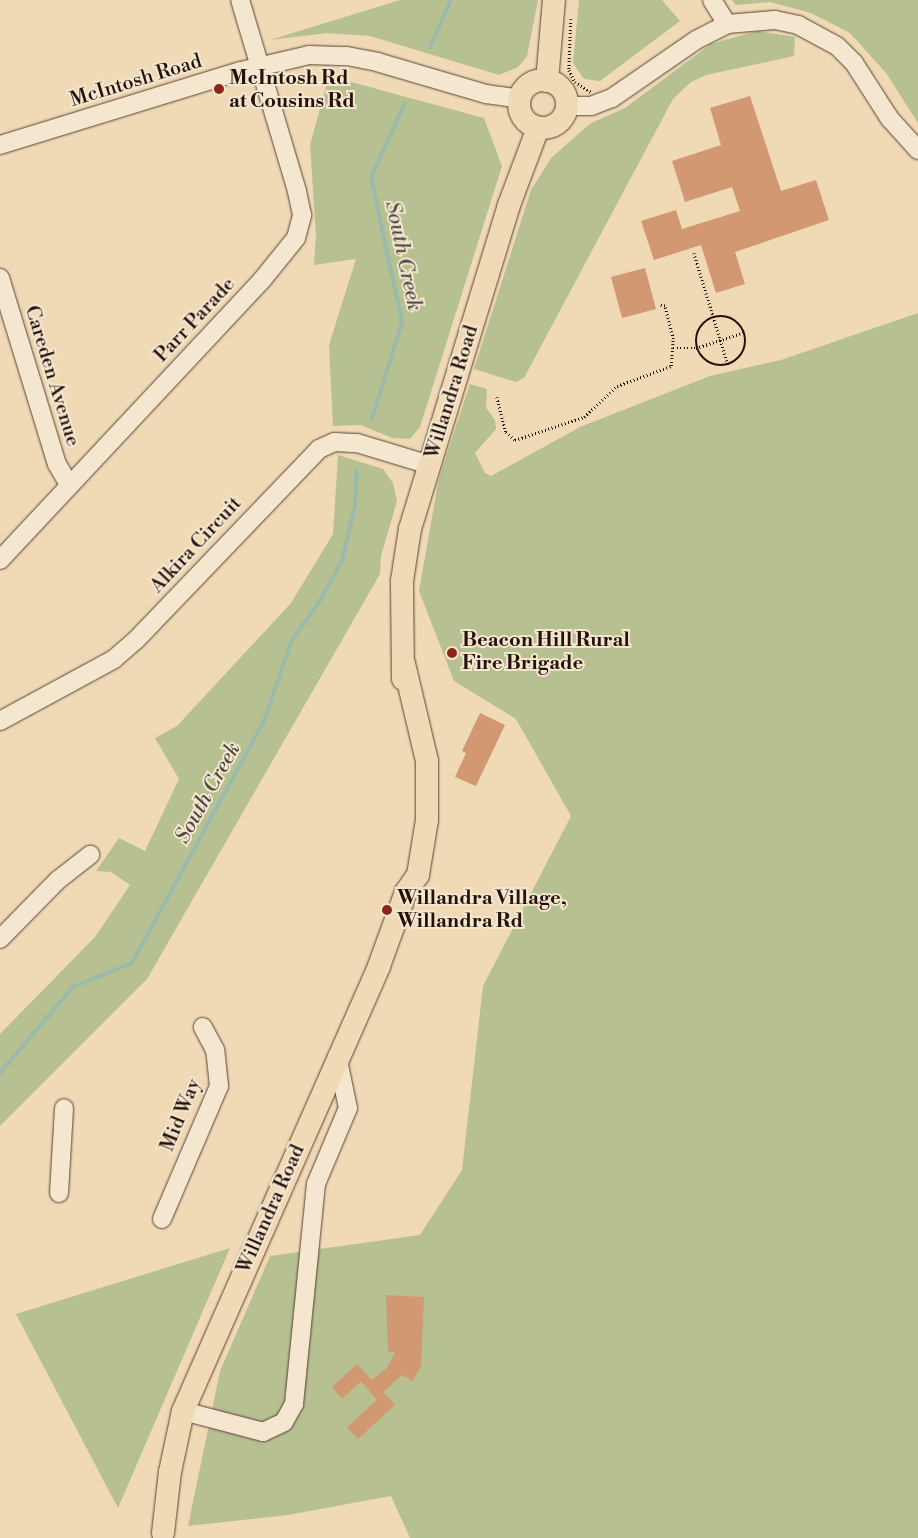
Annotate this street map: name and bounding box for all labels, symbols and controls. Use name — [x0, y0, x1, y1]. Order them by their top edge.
street label: McIntosh Road — [67, 50, 205, 112]
place label: McIntosh Rd at Cousins Rd — [229, 66, 355, 113]
marker: McIntosh Rd at Cousins Rd — [213, 83, 225, 95]
water label: South Creek — [379, 199, 427, 313]
street label: Parr Parade — [150, 273, 240, 367]
street label: Careden Avenue — [19, 303, 85, 449]
street label: Willandra Road — [420, 322, 484, 462]
street label: Alkira Circuit — [145, 492, 247, 598]
place label: Beacon Hill Rural Fire Brigade — [462, 629, 630, 676]
marker: Beacon Hill Rural Fire Brigade — [446, 647, 458, 659]
water label: South Creek — [170, 738, 246, 848]
place label: Willandra Village, Willandra Rd — [397, 886, 567, 933]
marker: Willandra Village, Willandra Rd — [381, 904, 393, 916]
street label: Mid Way — [156, 1075, 206, 1155]
street label: Willandra Road — [232, 1141, 310, 1277]

